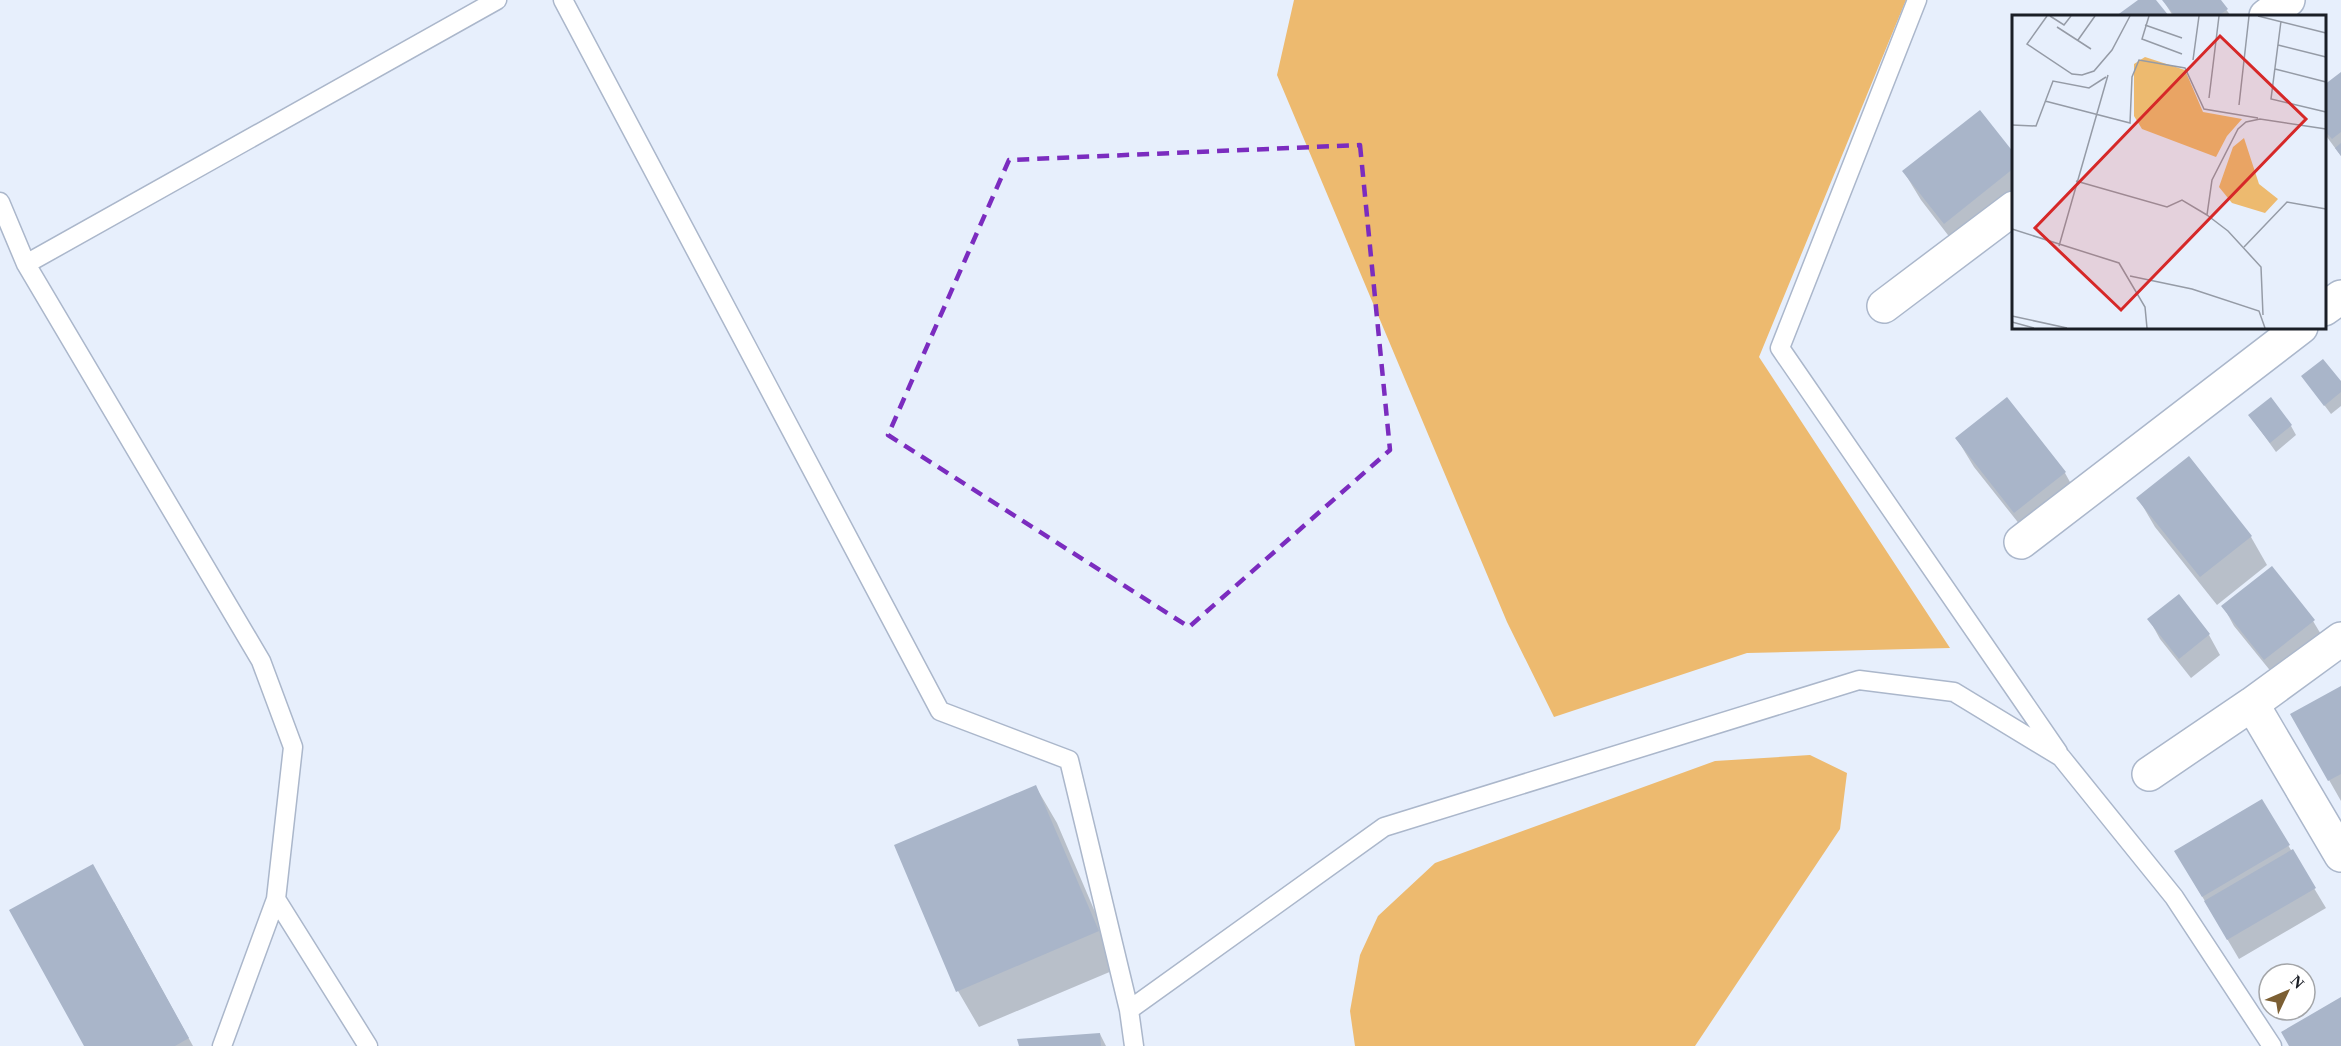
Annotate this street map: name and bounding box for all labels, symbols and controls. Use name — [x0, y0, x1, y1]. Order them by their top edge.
inset map — [2012, 15, 2326, 328]
north arrow — [2257, 962, 2317, 1022]
text: N — [2287, 972, 2308, 992]

